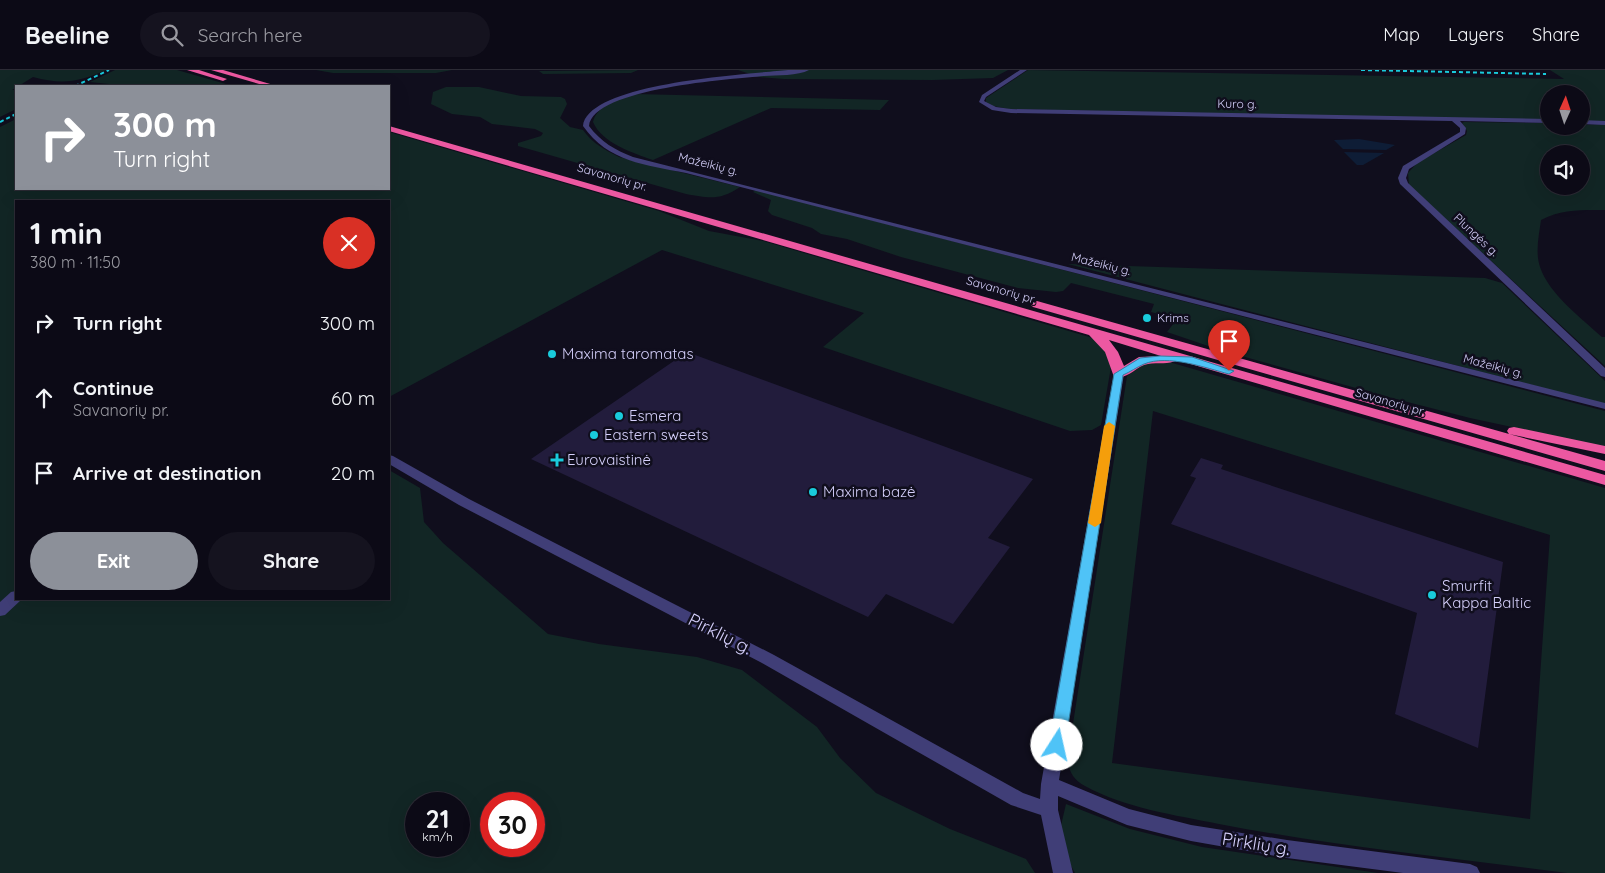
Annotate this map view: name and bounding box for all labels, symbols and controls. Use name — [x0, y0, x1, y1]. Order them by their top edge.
search box — [140, 12, 490, 57]
text: Beeline — [25, 20, 110, 50]
icon: search — [158, 21, 186, 49]
text: Search here — [198, 23, 303, 47]
text: Map — [1383, 23, 1420, 46]
text: Layers — [1448, 23, 1504, 46]
text: Share — [1532, 23, 1580, 46]
north arrow — [1540, 85, 1590, 135]
map controls — [1540, 85, 1590, 195]
street label: Kuro g. — [1217, 96, 1257, 111]
text: 300 m — [113, 102, 217, 146]
icon: right — [30, 105, 95, 170]
text: Turn right — [113, 145, 210, 173]
button: sound — [1540, 145, 1590, 195]
street label: Mažeikių g. — [677, 149, 740, 178]
street label: Savanorių pr. — [576, 159, 649, 194]
street label: Plungės g. — [1451, 210, 1502, 259]
text: 1 min — [30, 214, 103, 252]
button: close — [323, 217, 375, 269]
street label: Mažeikių g. — [1070, 249, 1133, 278]
text: 380 m · 11:50 — [30, 252, 120, 272]
street label: Savanorių pr. — [965, 272, 1038, 307]
icon: right — [30, 309, 58, 337]
place label: Krims — [1157, 310, 1189, 325]
text: Turn right — [73, 311, 162, 335]
text: 300 m — [320, 311, 375, 335]
marker: Krims — [1141, 312, 1153, 324]
pin — [1208, 320, 1250, 371]
icon: arrive — [1215, 327, 1243, 355]
place label: Maxima taromatas — [562, 344, 694, 363]
marker: Maxima taromatas — [546, 348, 558, 360]
street label: Mažeikių g. — [1462, 350, 1525, 381]
text: Continue — [73, 376, 154, 400]
icon: ahead — [30, 384, 58, 412]
street label: Savanorių pr. — [1354, 384, 1427, 419]
text: 60 m — [331, 386, 375, 410]
text: Savanorių pr. — [73, 400, 169, 420]
place label: Esmera — [629, 406, 681, 425]
marker: Esmera — [613, 410, 625, 422]
place label: Eastern sweets — [604, 425, 708, 444]
marker: Eastern sweets — [588, 429, 600, 441]
place label: Eurovaistinė — [567, 450, 651, 469]
marker: Eurovaistinė — [551, 454, 563, 466]
icon: arrive — [30, 459, 58, 487]
text: Arrive at destination — [73, 461, 262, 485]
text: 20 m — [331, 461, 375, 485]
place label: Maxima bazė — [823, 482, 916, 501]
marker: Maxima bazė — [807, 486, 819, 498]
button: Exit — [30, 532, 198, 590]
button: Share — [208, 532, 375, 590]
place label: Smurfit Kappa Baltic — [1442, 576, 1531, 612]
marker: Smurfit Kappa Baltic — [1426, 589, 1438, 601]
street label: Pirklių g. — [684, 608, 756, 659]
position arrow — [1030, 718, 1082, 770]
speed limit sign: 30 — [480, 792, 545, 857]
text: 21 — [426, 803, 449, 834]
street label: Pirklių g. — [1220, 827, 1292, 860]
text: km/h — [422, 829, 453, 844]

